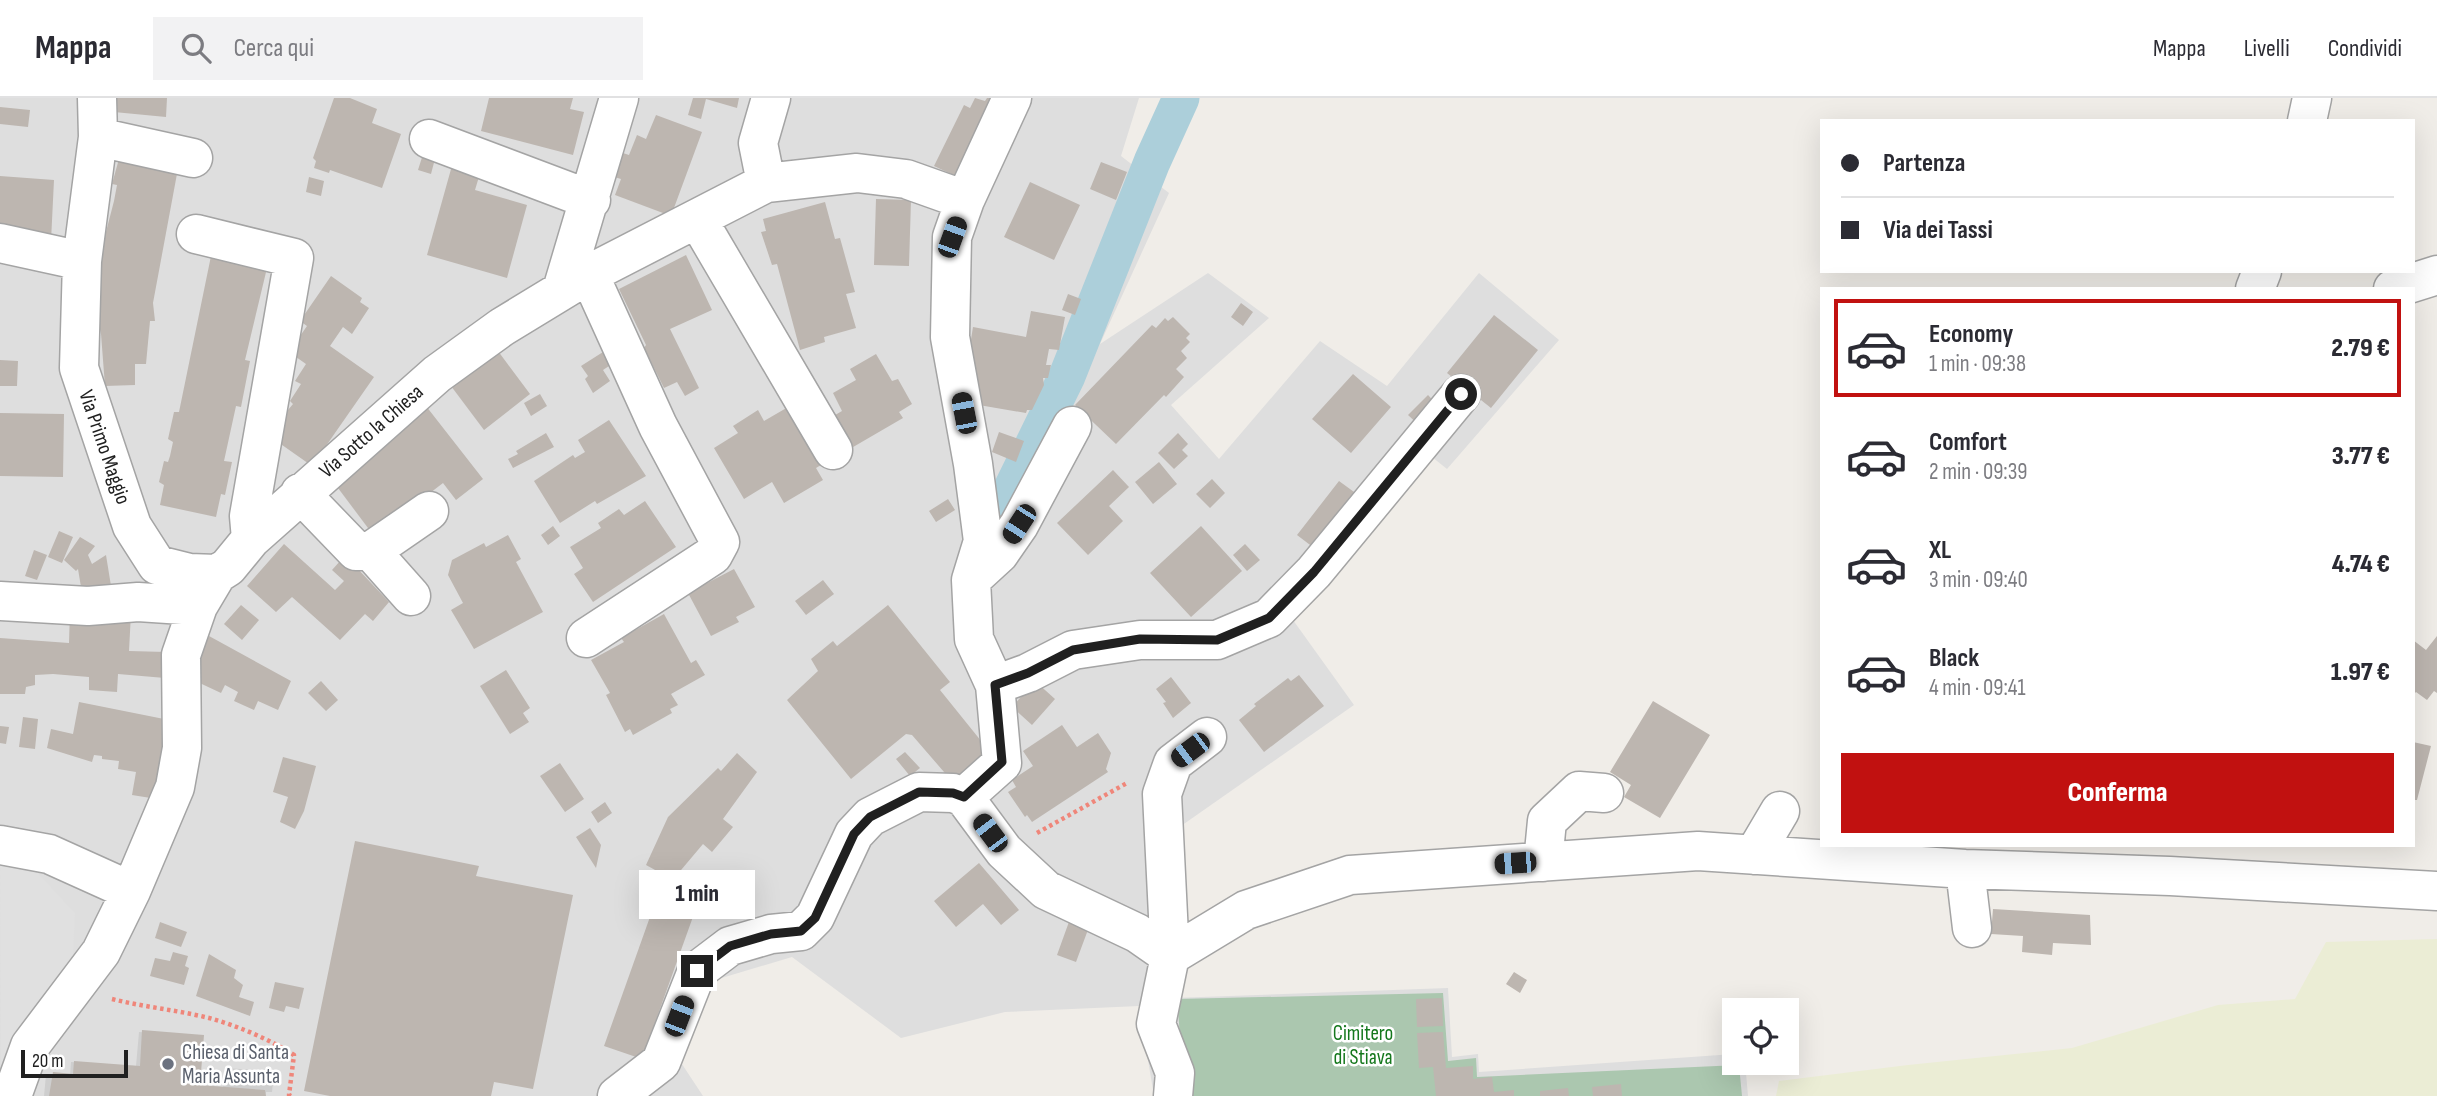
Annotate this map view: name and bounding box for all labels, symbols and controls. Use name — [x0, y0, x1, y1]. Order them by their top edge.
search box — [153, 17, 643, 80]
text: Mappa — [35, 28, 111, 68]
icon: search — [177, 29, 215, 67]
text: Cerca qui — [233, 33, 314, 64]
text: Mappa — [2153, 34, 2206, 63]
text: Livelli — [2244, 34, 2290, 63]
text: Condividi — [2328, 34, 2402, 63]
text: Partenza — [1883, 148, 1965, 179]
car — [935, 214, 970, 260]
text: Via dei Tassi — [1883, 215, 1993, 246]
icon: car — [1845, 317, 1908, 380]
text: Economy — [1929, 319, 2013, 350]
text: 2.79 € — [2331, 333, 2390, 364]
text: 1 min · 09:38 — [1929, 350, 2026, 378]
route start — [1445, 378, 1477, 410]
street label: Via Sotto la Chiesa — [314, 379, 428, 483]
street label: Via Primo Maggio — [73, 387, 136, 508]
car — [950, 390, 979, 436]
icon: car — [1845, 425, 1908, 488]
text: Comfort — [1929, 427, 2007, 458]
text: 3.77 € — [2332, 441, 2390, 472]
text: 2 min · 09:39 — [1929, 458, 2028, 486]
car — [999, 501, 1040, 547]
icon: car — [1845, 533, 1908, 596]
text: XL — [1929, 535, 1951, 566]
text: 4.74 € — [2332, 549, 2390, 580]
text: 3 min · 09:40 — [1929, 566, 2028, 594]
icon: car — [1845, 641, 1908, 704]
text: Black — [1929, 643, 1979, 674]
text: 1.97 € — [2331, 657, 2390, 688]
text: 4 min · 09:41 — [1929, 674, 2026, 702]
car — [1167, 729, 1214, 771]
button: Conferma — [1841, 753, 2394, 833]
car — [969, 810, 1012, 856]
car — [1494, 851, 1537, 875]
callout: 1 min — [639, 870, 755, 918]
text: 1 min — [675, 880, 719, 908]
route end — [681, 955, 713, 987]
car — [662, 993, 697, 1039]
map controls — [1722, 998, 1799, 1075]
button: locate — [1722, 998, 1799, 1075]
park label: Cimitero di Stiava — [1333, 1021, 1393, 1070]
place label: Chiesa di Santa Maria Assunta — [182, 1040, 289, 1089]
scale bar — [21, 1047, 128, 1079]
text: 20 m — [32, 1050, 64, 1073]
marker: Chiesa di Santa Maria Assunta — [160, 1056, 176, 1072]

